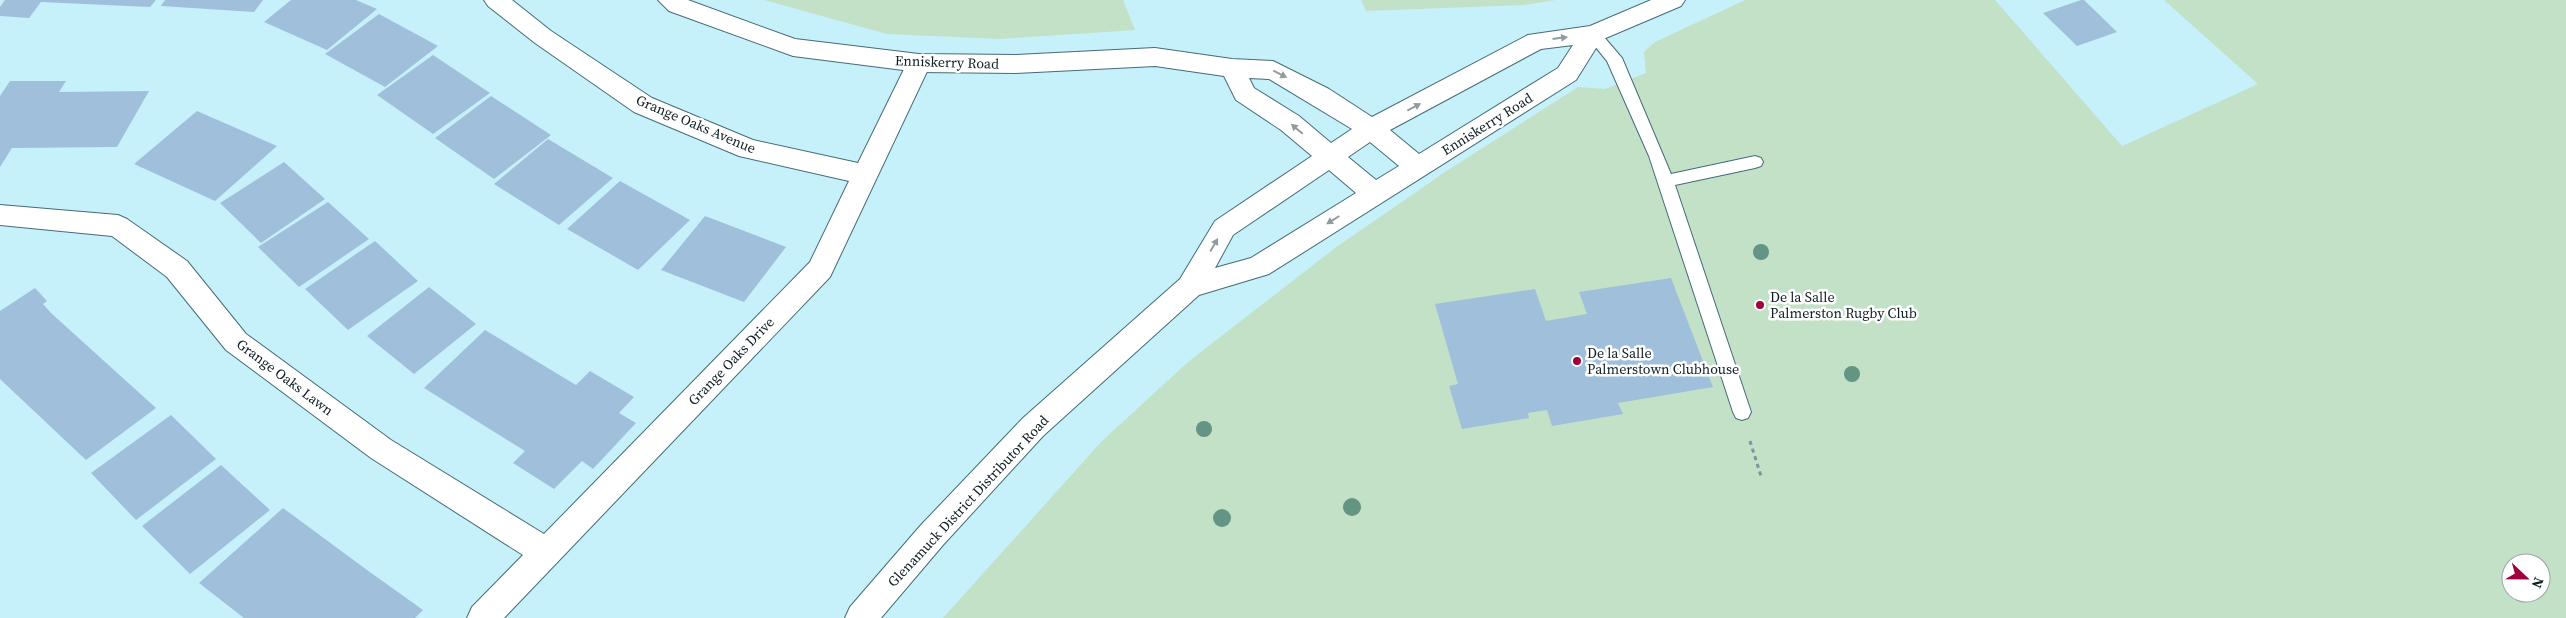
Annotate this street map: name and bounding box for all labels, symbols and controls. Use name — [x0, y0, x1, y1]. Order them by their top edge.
one-way arrow — [1552, 34, 1568, 42]
street label: Enniskerry Road — [895, 50, 999, 74]
one-way arrow — [1273, 70, 1287, 78]
street label: Enniskerry Road — [1438, 88, 1537, 160]
street label: Grange Oaks Avenue — [633, 90, 759, 158]
one-way arrow — [1407, 102, 1421, 111]
one-way arrow — [1291, 124, 1304, 135]
one-way arrow — [1327, 215, 1340, 225]
one-way arrow — [1210, 239, 1219, 252]
place label: De la Salle Palmerston Rugby Club — [1770, 287, 1917, 323]
marker: De la Salle Palmerston Rugby Club — [1754, 299, 1766, 311]
street label: Grange Oaks Drive — [684, 312, 778, 410]
street label: Grange Oaks Lawn — [232, 334, 338, 420]
place label: De la Salle Palmerstown Clubhouse — [1587, 343, 1739, 379]
marker: De la Salle Palmerstown Clubhouse — [1571, 355, 1583, 367]
street label: Glenamuck District Distributor Road — [883, 411, 1053, 591]
north arrow — [2501, 553, 2551, 603]
text: N — [2527, 574, 2549, 591]

